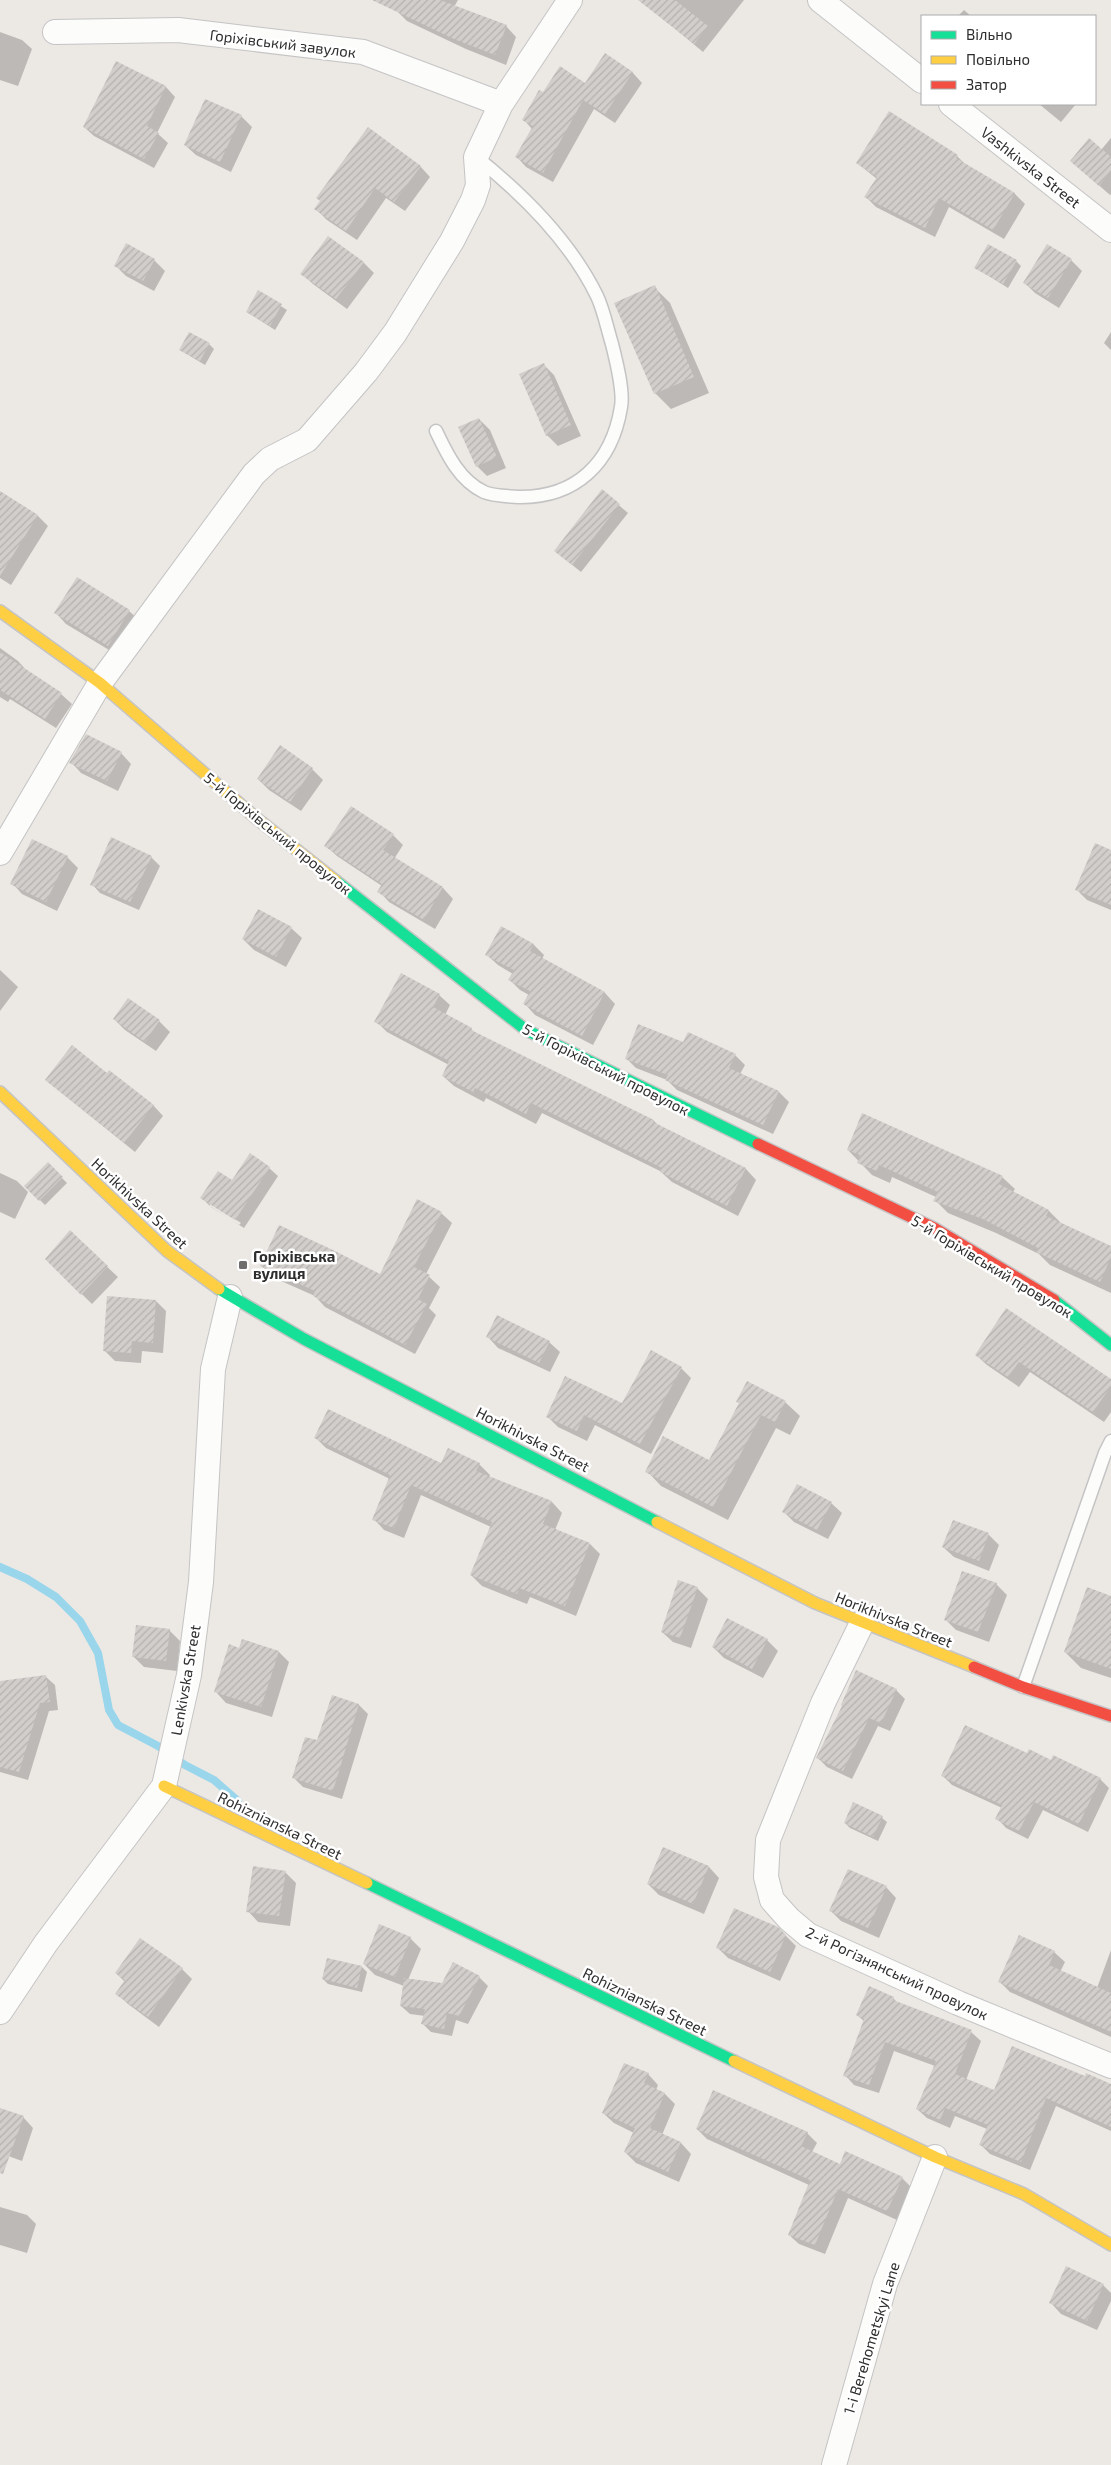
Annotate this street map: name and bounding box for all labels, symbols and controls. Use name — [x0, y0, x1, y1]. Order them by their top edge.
legend — [921, 15, 1096, 105]
street label: Горіхівський завулок — [209, 25, 357, 62]
text: Вільно — [966, 25, 1013, 43]
text: Повільно — [966, 50, 1030, 68]
text: Затор — [966, 75, 1007, 93]
street label: Vashkivska Street — [978, 123, 1084, 212]
street label: 5-й Горіхівський провулок — [200, 768, 355, 899]
street label: 5-й Горіхівський провулок — [519, 1019, 692, 1120]
street label: Horikhivska Street — [88, 1154, 192, 1252]
street label: 5-й Горіхівський провулок — [908, 1211, 1076, 1322]
place label: Горіхівська вулиця — [253, 1247, 335, 1282]
marker: Горіхівська вулиця — [237, 1259, 249, 1271]
street label: Horikhivska Street — [473, 1403, 593, 1475]
street label: Horikhivska Street — [833, 1587, 955, 1651]
street label: Lenkivska Street — [166, 1623, 204, 1737]
street label: Rohiznianska Street — [215, 1787, 345, 1863]
street label: 2-й Рогізнянський провулок — [803, 1923, 991, 2024]
street label: Rohiznianska Street — [580, 1963, 710, 2039]
street label: 1-i Berehometskyi Lane — [839, 2260, 903, 2416]

